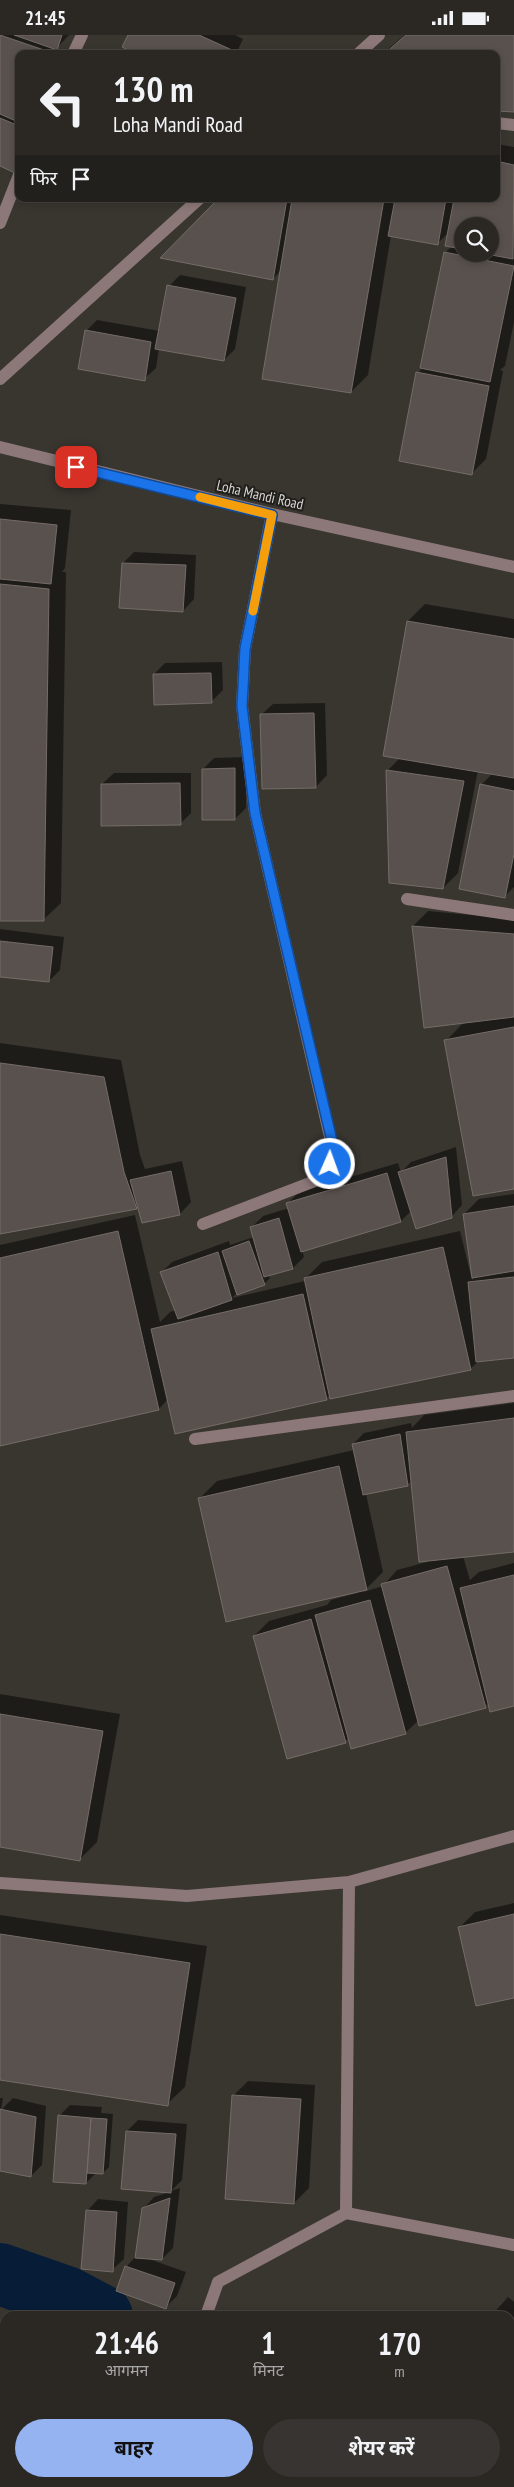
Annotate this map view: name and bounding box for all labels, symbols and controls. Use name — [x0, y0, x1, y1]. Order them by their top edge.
text: 21:45 — [25, 6, 66, 30]
text: 130 m — [113, 66, 194, 112]
icon: left — [30, 70, 95, 135]
text: Loha Mandi Road — [113, 110, 243, 138]
icon: arrive — [67, 165, 95, 193]
text: फिर — [30, 166, 57, 190]
map controls — [454, 217, 499, 262]
button: search — [454, 217, 499, 262]
pin — [55, 446, 97, 488]
icon: arrive — [62, 453, 90, 481]
street label: Loha Mandi Road — [215, 475, 305, 514]
position arrow — [303, 1137, 355, 1189]
text: 21:46 — [94, 2323, 159, 2362]
text: 1 — [261, 2323, 276, 2362]
text: 170 — [378, 2324, 421, 2363]
text: आगमन — [105, 2360, 148, 2380]
text: मिनट — [253, 2360, 284, 2380]
text: m — [394, 2361, 405, 2381]
button: बाहर — [15, 2419, 253, 2477]
button: शेयर करें — [263, 2419, 500, 2477]

